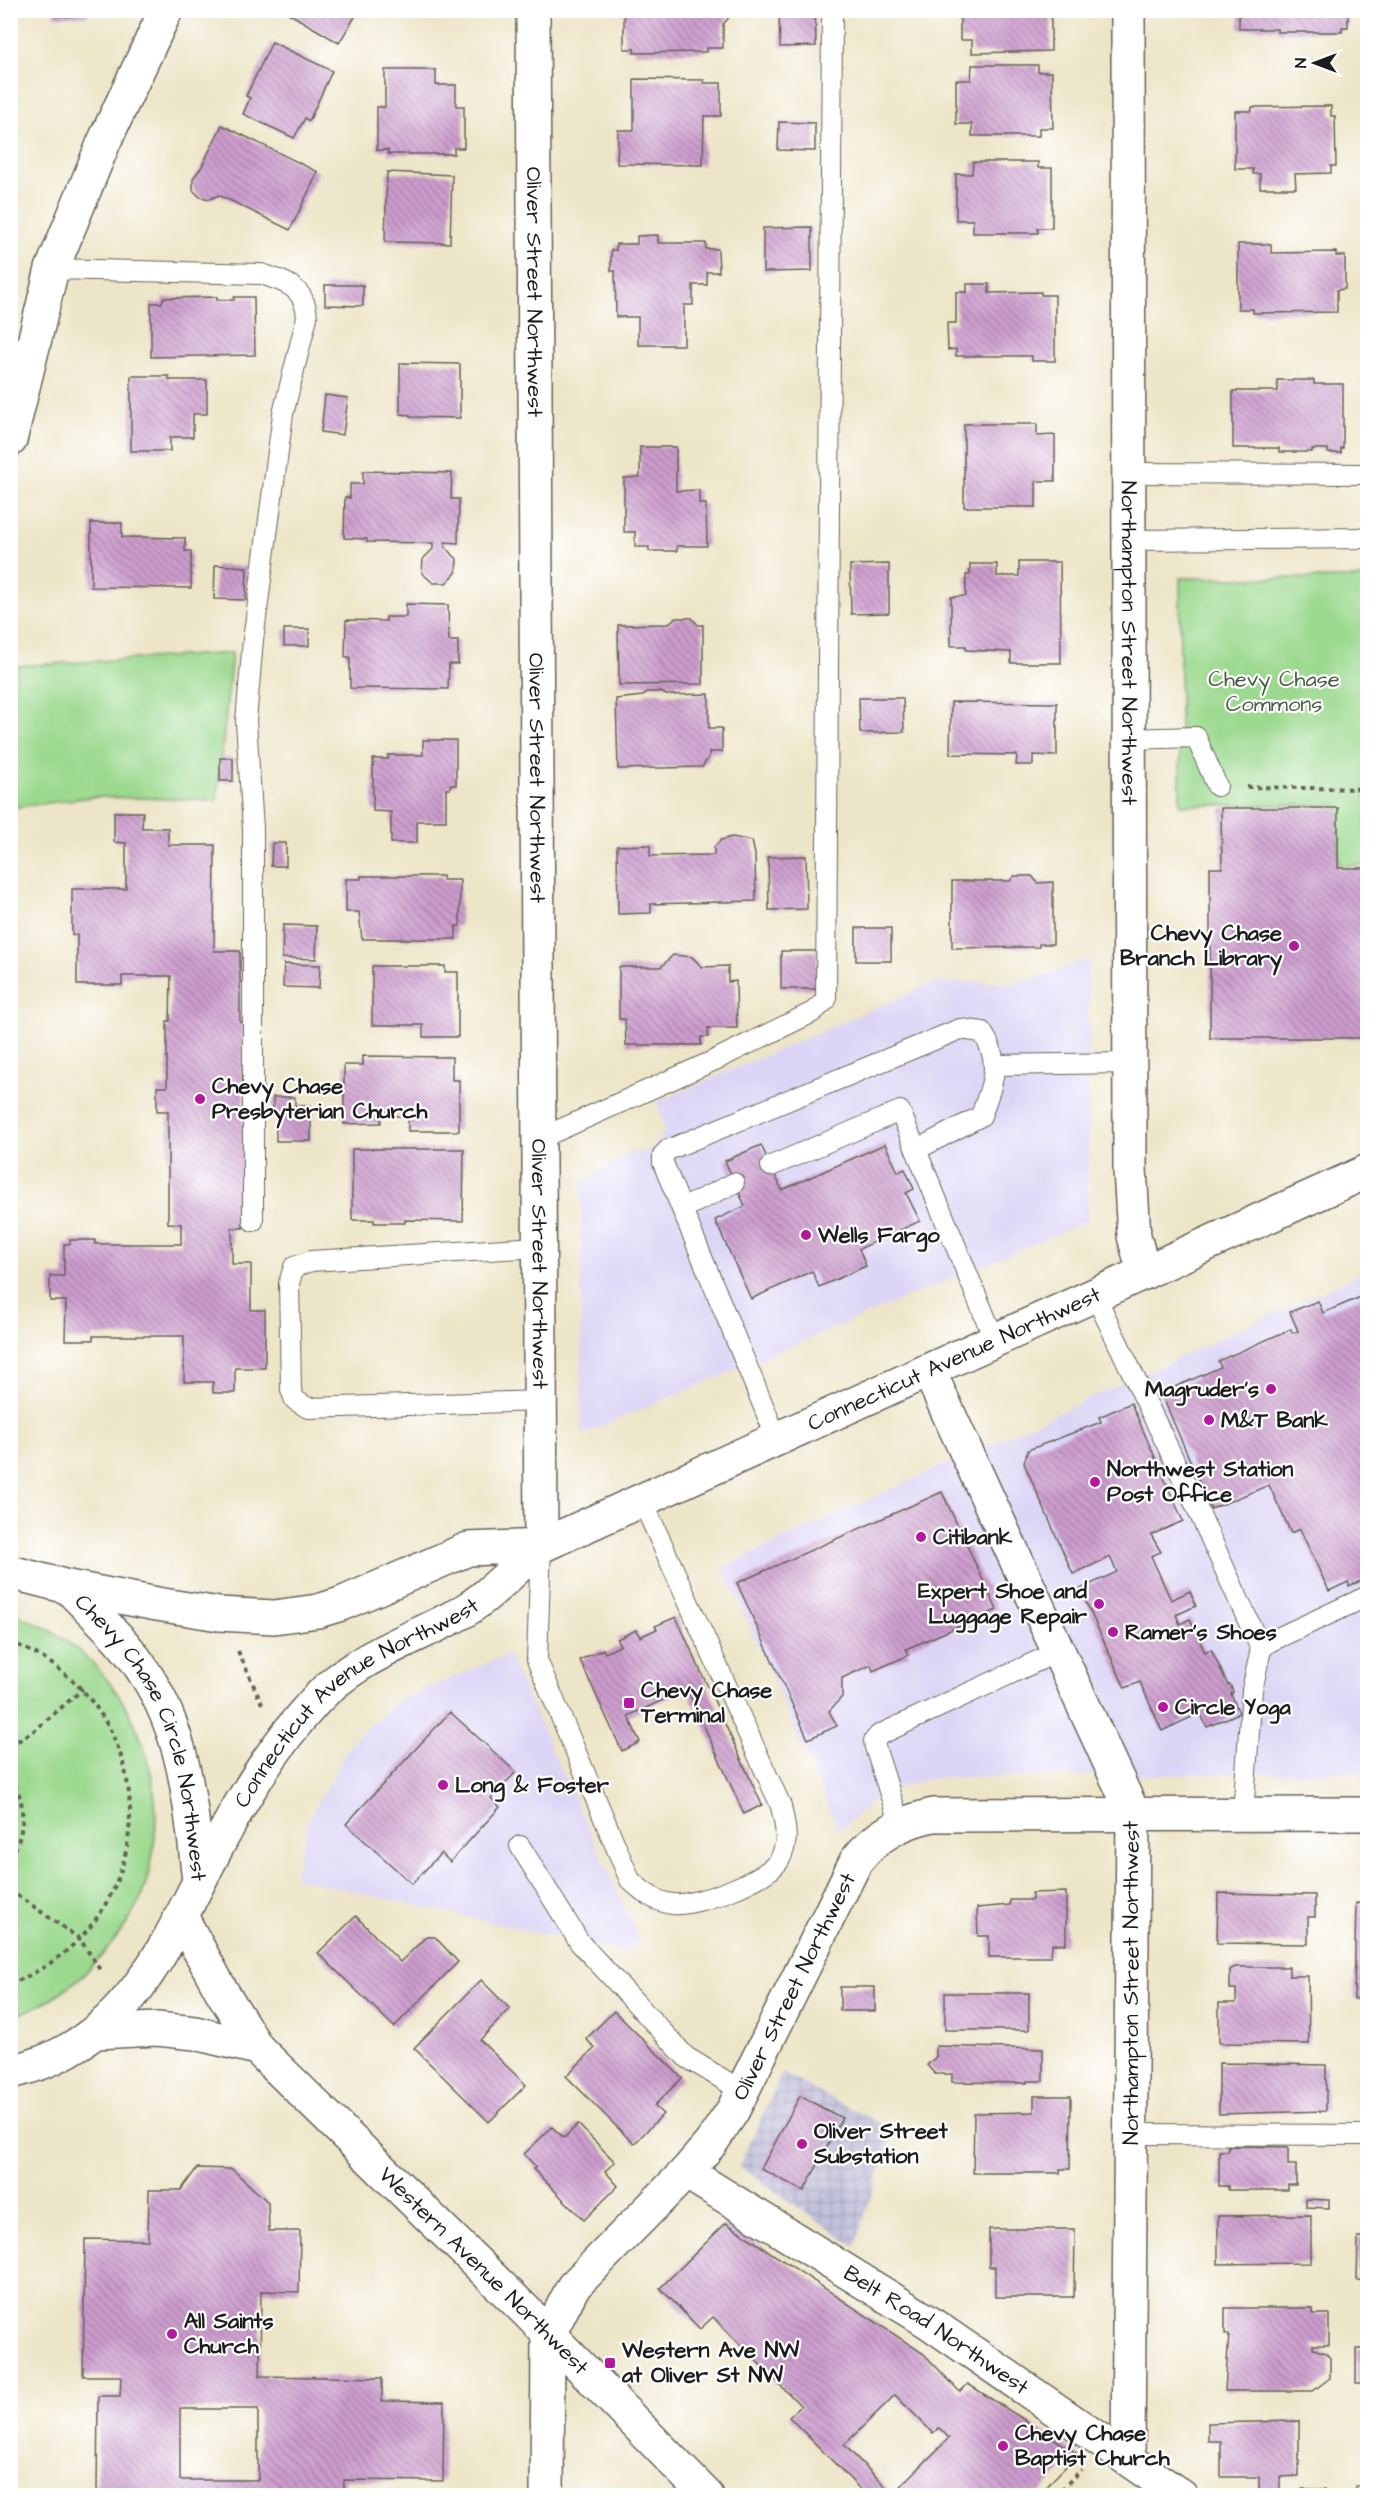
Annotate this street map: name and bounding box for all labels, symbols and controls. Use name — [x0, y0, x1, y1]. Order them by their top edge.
north arrow — [1285, 33, 1345, 93]
text: N — [1290, 58, 1312, 68]
street label: Oliver Street Northwest — [518, 167, 551, 417]
street label: Northampton Street Northwest — [1113, 481, 1145, 805]
street label: Oliver Street Northwest — [521, 653, 553, 903]
park label: Chevy Chase Commons — [1208, 664, 1340, 720]
place label: Chevy Chase Branch Library — [1120, 918, 1283, 976]
marker: Chevy Chase Branch Library — [1287, 939, 1301, 953]
place label: Chevy Chase Presbyterian Church — [212, 1071, 429, 1129]
marker: Chevy Chase Presbyterian Church — [193, 1092, 207, 1106]
street label: Oliver Street Northwest — [523, 1139, 556, 1389]
place label: Wells Fargo — [817, 1220, 940, 1252]
marker: Wells Fargo — [799, 1228, 813, 1242]
street label: Connecticut Avenue Northwest — [802, 1279, 1106, 1439]
place label: Magruder's — [1145, 1374, 1259, 1406]
marker: Magruder's — [1264, 1382, 1278, 1396]
place label: M&T Bank — [1221, 1405, 1328, 1436]
marker: M&T Bank — [1202, 1413, 1216, 1427]
place label: Northwest Station Post Office — [1107, 1454, 1293, 1510]
marker: Northwest Station Post Office — [1088, 1475, 1102, 1489]
place label: Citibank — [933, 1522, 1013, 1553]
marker: Citibank — [914, 1530, 928, 1544]
place label: Expert Shoe and Luggage Repair — [918, 1576, 1088, 1633]
street label: Chevy Chase Circle Northwest — [68, 1587, 214, 1883]
street label: Connecticut Avenue Northwest — [226, 1590, 485, 1813]
marker: Expert Shoe and Luggage Repair — [1092, 1597, 1106, 1611]
place label: Ramer's Shoes — [1125, 1617, 1277, 1648]
marker: Ramer's Shoes — [1106, 1625, 1120, 1639]
place label: Chevy Chase Terminal — [640, 1675, 772, 1731]
place label: Circle Yoga — [1175, 1692, 1292, 1724]
marker: Chevy Chase Terminal — [622, 1696, 636, 1710]
marker: Circle Yoga — [1156, 1700, 1170, 1714]
place label: Long & Foster — [455, 1770, 610, 1802]
marker: Long & Foster — [436, 1778, 450, 1792]
street label: Northampton Street Northwest — [1116, 1821, 1147, 2145]
street label: Oliver Street Northwest — [725, 1867, 863, 2106]
place label: Oliver Street Substation — [813, 2116, 949, 2172]
marker: Oliver Street Substation — [795, 2137, 809, 2151]
street label: Western Avenue Northwest — [372, 2160, 596, 2382]
street label: Belt Road Northwest — [838, 2258, 1035, 2402]
place label: All Saints Church — [184, 2306, 273, 2362]
marker: All Saints Church — [165, 2327, 179, 2341]
place label: Western Ave NW at Oliver St NW — [621, 2335, 799, 2391]
marker: Western Ave NW at Oliver St NW — [603, 2356, 617, 2370]
place label: Chevy Chase Baptist Church — [1015, 2418, 1171, 2474]
marker: Chevy Chase Baptist Church — [996, 2439, 1010, 2453]

